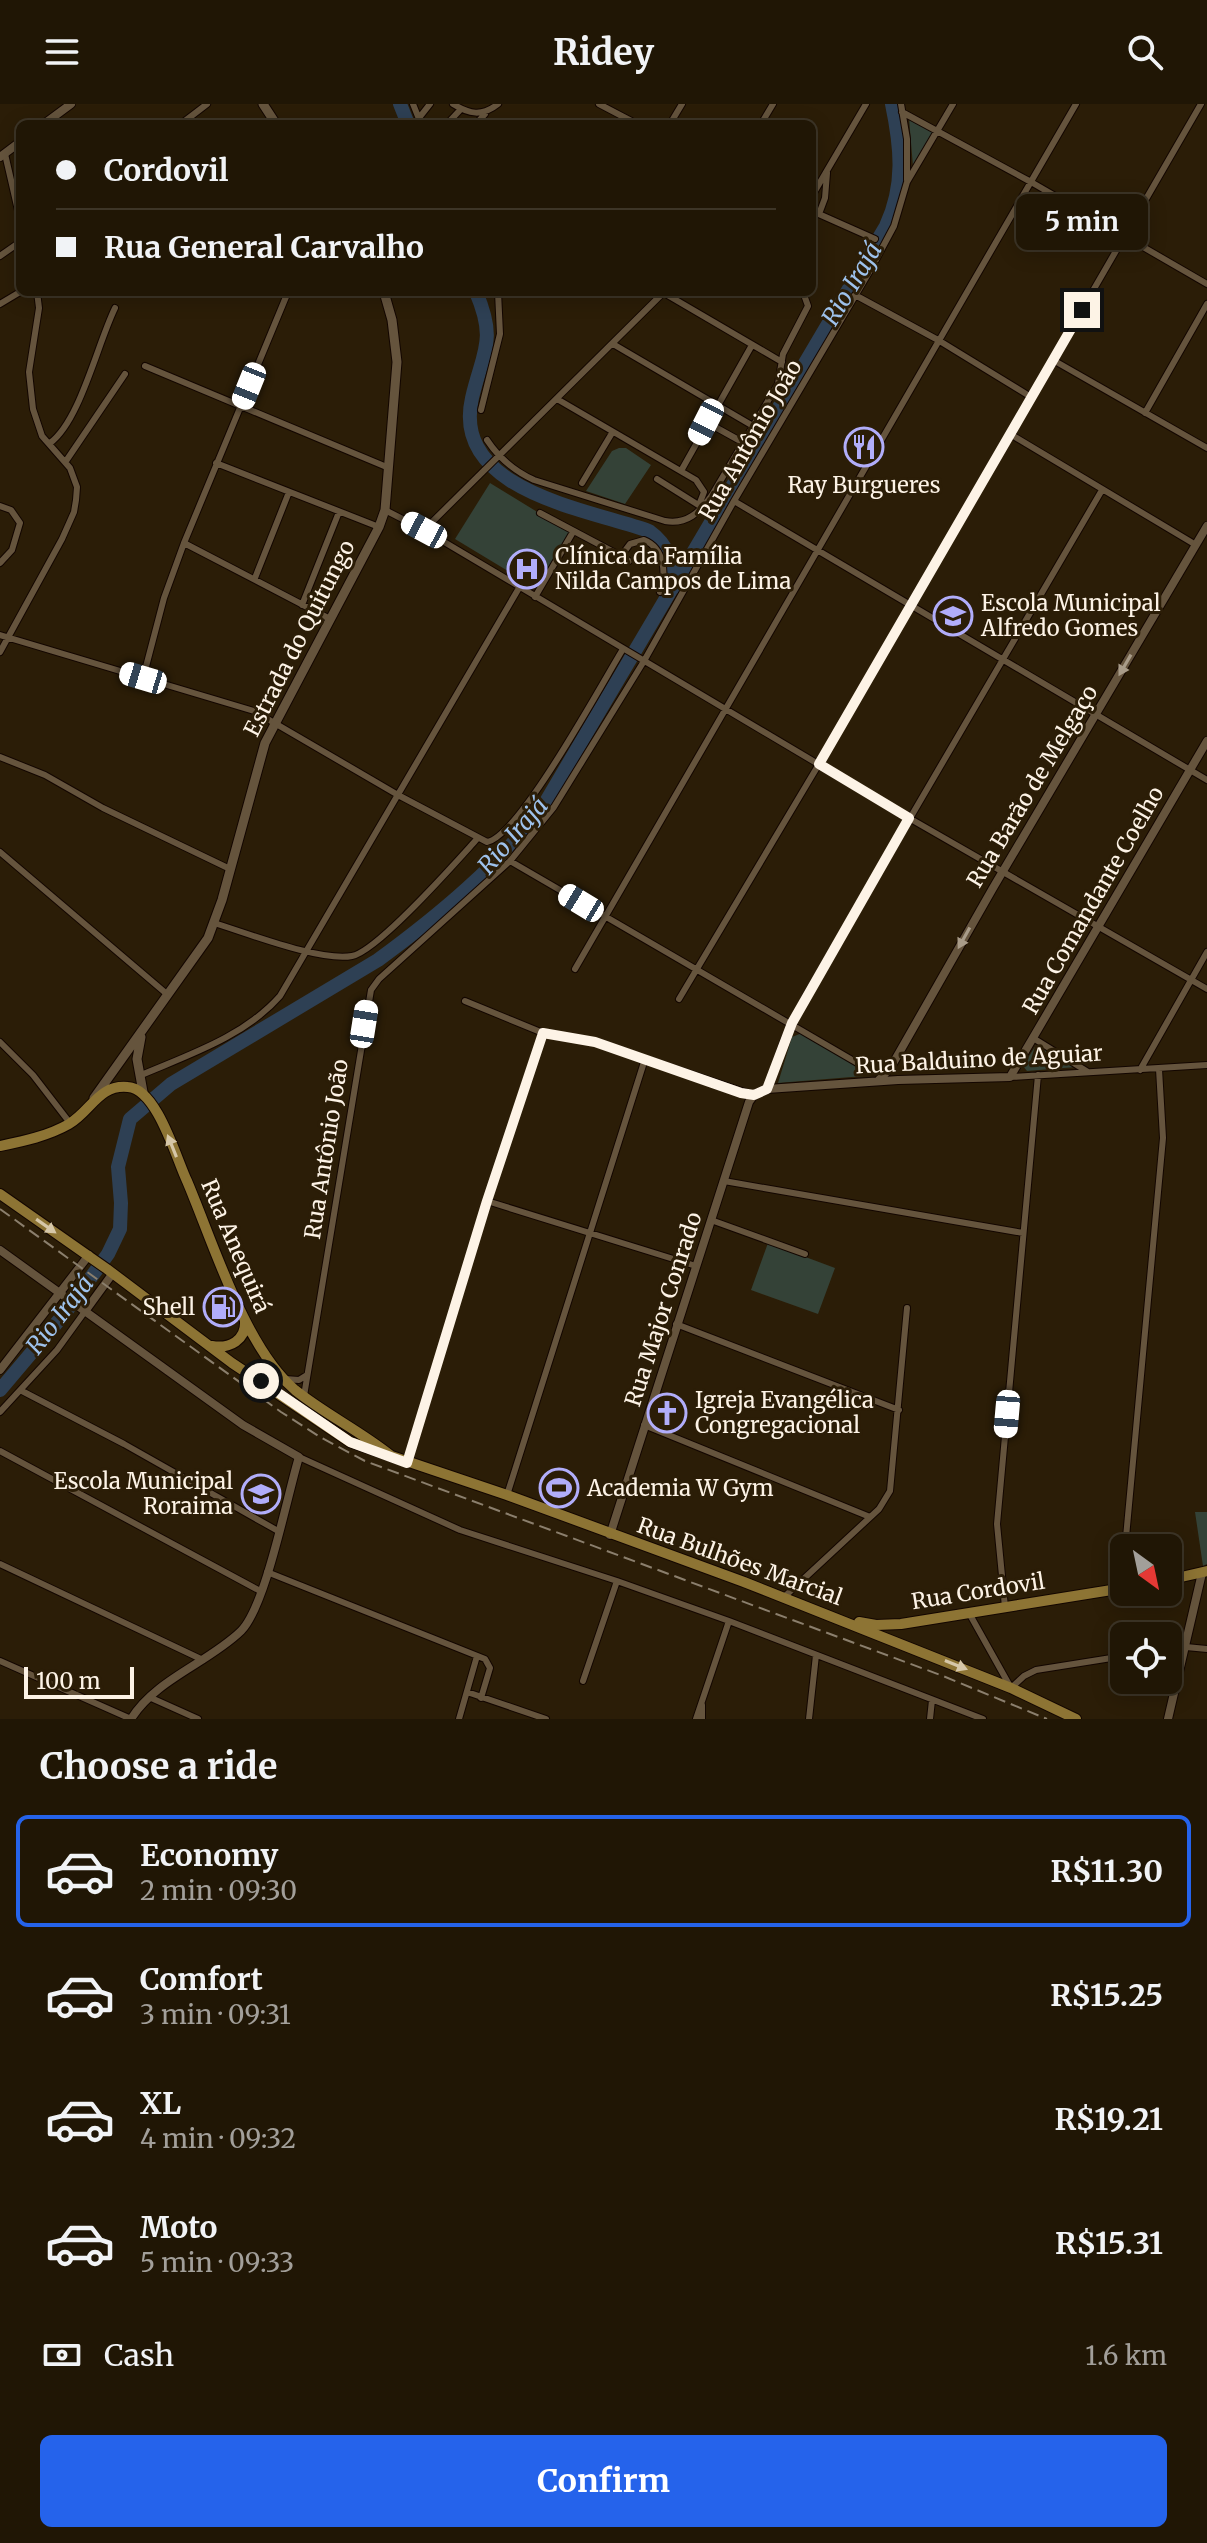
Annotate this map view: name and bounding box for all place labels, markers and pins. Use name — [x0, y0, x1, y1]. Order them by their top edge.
restaurant icon: Ray Burgueres — [843, 426, 885, 468]
place label: Ray Burgueres — [787, 471, 941, 499]
place label: Clínica da Família Nilda Campos de Lima — [555, 542, 791, 595]
hospital icon: Clínica da Família Nilda Campos de Lima — [506, 548, 548, 590]
place label: Escola Municipal Alfredo Gomes — [980, 589, 1161, 642]
school or university icon: Escola Municipal Alfredo Gomes — [932, 595, 974, 637]
fuel station icon: Shell — [202, 1286, 244, 1328]
place label: Shell — [142, 1293, 195, 1321]
place label: Igreja Evangélica Congregacional — [695, 1386, 874, 1439]
church icon: Igreja Evangélica Congregacional — [646, 1392, 688, 1434]
place label: Escola Municipal Roraima — [54, 1467, 233, 1520]
sports icon: Academia W Gym — [538, 1467, 580, 1509]
school or university icon: Escola Municipal Roraima — [240, 1473, 282, 1515]
place label: Academia W Gym — [586, 1474, 774, 1502]

